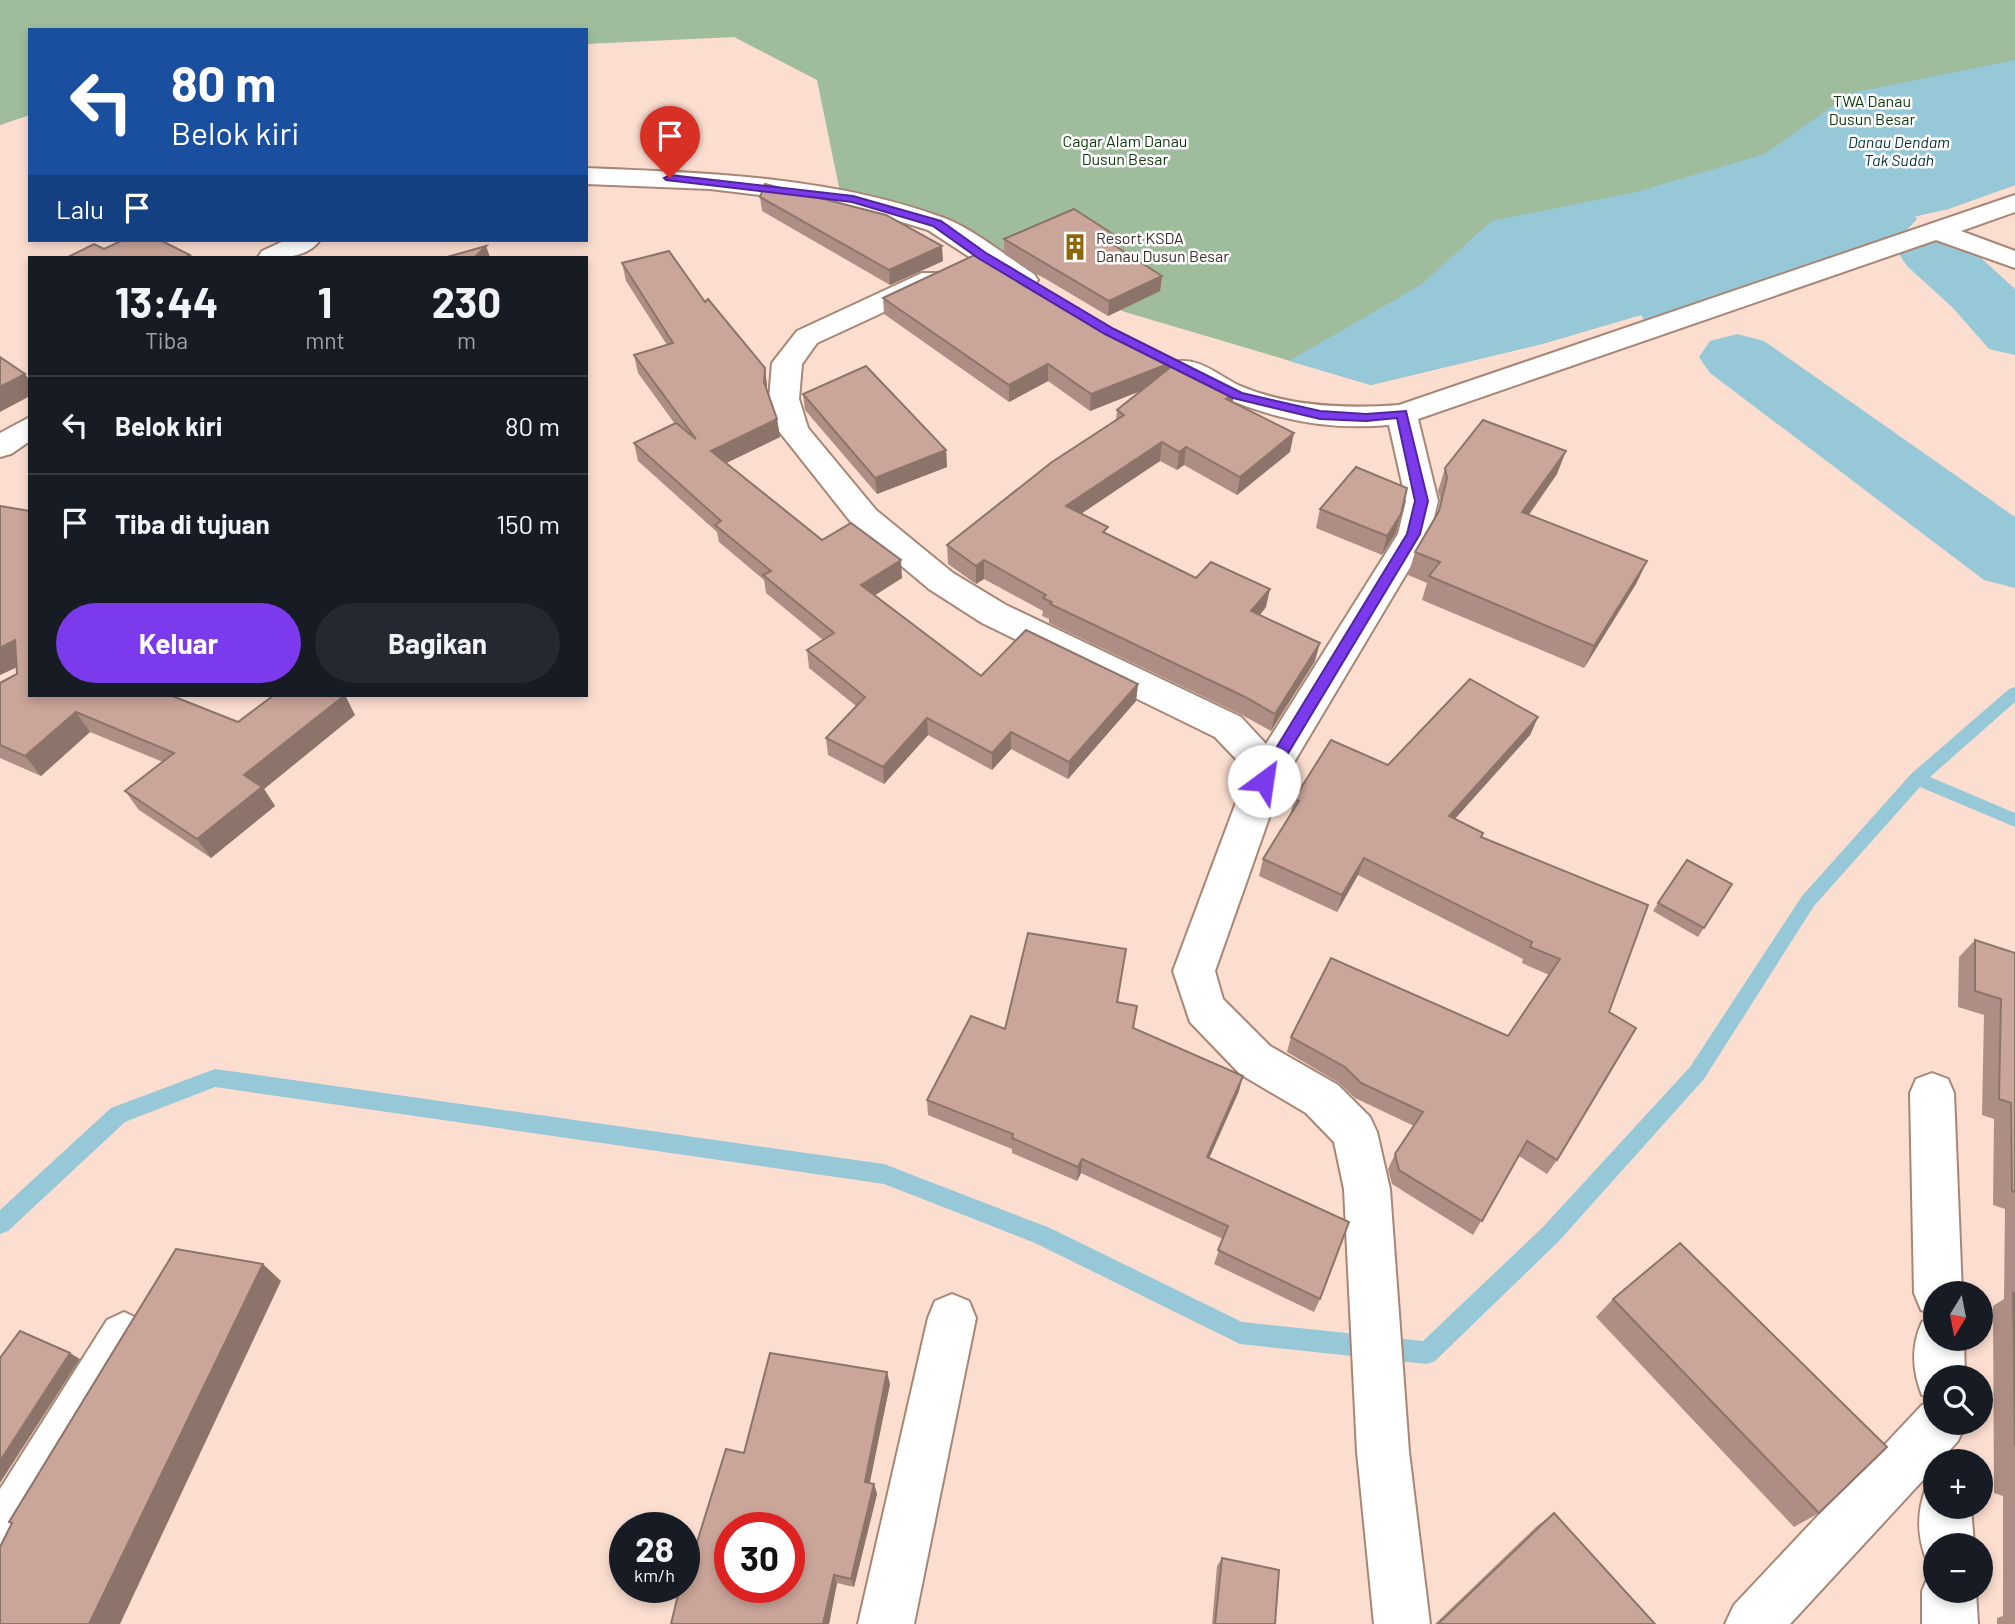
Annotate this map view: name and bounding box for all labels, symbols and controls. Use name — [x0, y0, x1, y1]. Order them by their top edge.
text: 80 m — [171, 53, 276, 112]
icon: left — [56, 56, 147, 147]
park label: TWA Danau Dusun Besar — [1829, 91, 1915, 128]
pin — [640, 106, 700, 178]
text: Belok kiri — [171, 113, 299, 151]
icon: arrive — [651, 117, 689, 155]
park label: Cagar Alam Danau Dusun Besar — [1063, 131, 1187, 168]
water label: Danau Dendam Tak Sudah — [1848, 132, 1950, 169]
icon: arrive — [118, 189, 156, 227]
text: Lalu — [56, 193, 104, 224]
place label: Resort KSDA Danau Dusun Besar — [1096, 228, 1229, 265]
building icon: Resort KSDA Danau Dusun Besar — [1060, 232, 1090, 262]
text: 13:44 — [115, 276, 218, 326]
text: 1 — [318, 276, 332, 326]
text: 230 — [432, 276, 501, 326]
text: Tiba — [145, 326, 188, 354]
text: mnt — [305, 326, 345, 354]
text: m — [457, 326, 476, 354]
icon: left — [56, 406, 94, 444]
text: Belok kiri — [115, 410, 222, 441]
text: 80 m — [505, 410, 560, 441]
icon: arrive — [56, 504, 94, 542]
text: Tiba di tujuan — [115, 508, 270, 539]
text: 150 m — [496, 508, 560, 539]
button: Keluar — [56, 603, 301, 683]
button: Bagikan — [315, 603, 560, 683]
position arrow — [1227, 744, 1301, 818]
north arrow — [1923, 1281, 1993, 1351]
map controls — [1923, 1281, 1993, 1603]
button: search — [1923, 1365, 1993, 1435]
button: + — [1923, 1449, 1993, 1519]
speed limit sign: 30 — [714, 1512, 805, 1603]
text: 28 — [635, 1527, 674, 1569]
button: − — [1923, 1533, 1993, 1603]
text: km/h — [634, 1564, 675, 1586]

